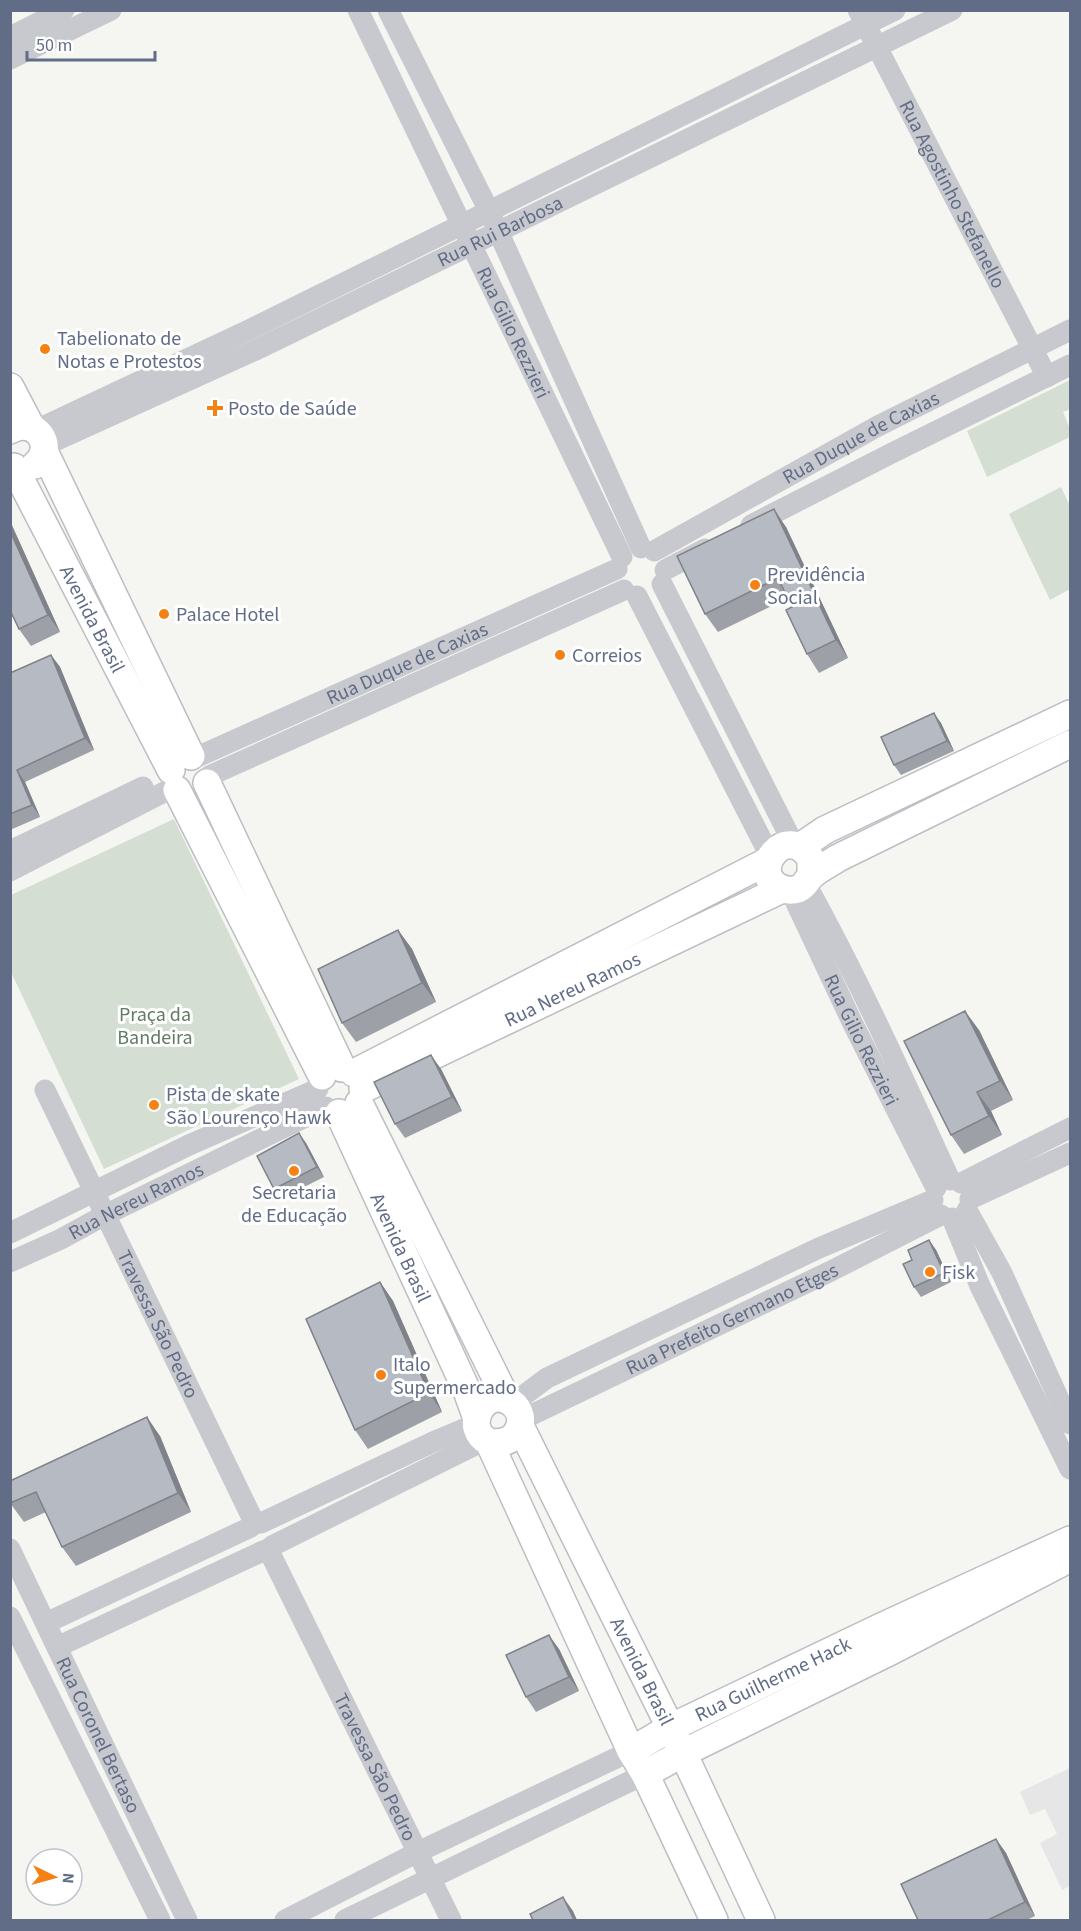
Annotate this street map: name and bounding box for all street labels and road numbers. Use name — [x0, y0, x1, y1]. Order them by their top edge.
street label: Rua Agostinho Stefanello — [892, 95, 1012, 293]
street label: Rua Rui Barbosa — [433, 189, 568, 274]
street label: Rua Gilio Rezzieri — [469, 262, 556, 403]
street label: Rua Duque de Caxias — [778, 385, 944, 492]
street label: Avenida Brasil — [52, 561, 131, 678]
street label: Rua Duque de Caxias — [322, 616, 493, 712]
street label: Rua Nereu Ramos — [500, 945, 646, 1034]
street label: Rua Gilio Rezzieri — [817, 970, 905, 1111]
street label: Rua Nereu Ramos — [64, 1156, 209, 1247]
street label: Avenida Brasil — [363, 1189, 437, 1307]
street label: Travessa São Pedro — [110, 1246, 205, 1403]
street label: Rua Prefeito Germano Etges — [621, 1257, 843, 1383]
street label: Avenida Brasil — [603, 1613, 680, 1731]
street label: Rua Guilherme Hack — [690, 1630, 856, 1729]
street label: Rua Coronel Bertaso — [48, 1652, 147, 1818]
street label: Travessa São Pedro — [326, 1689, 423, 1846]

